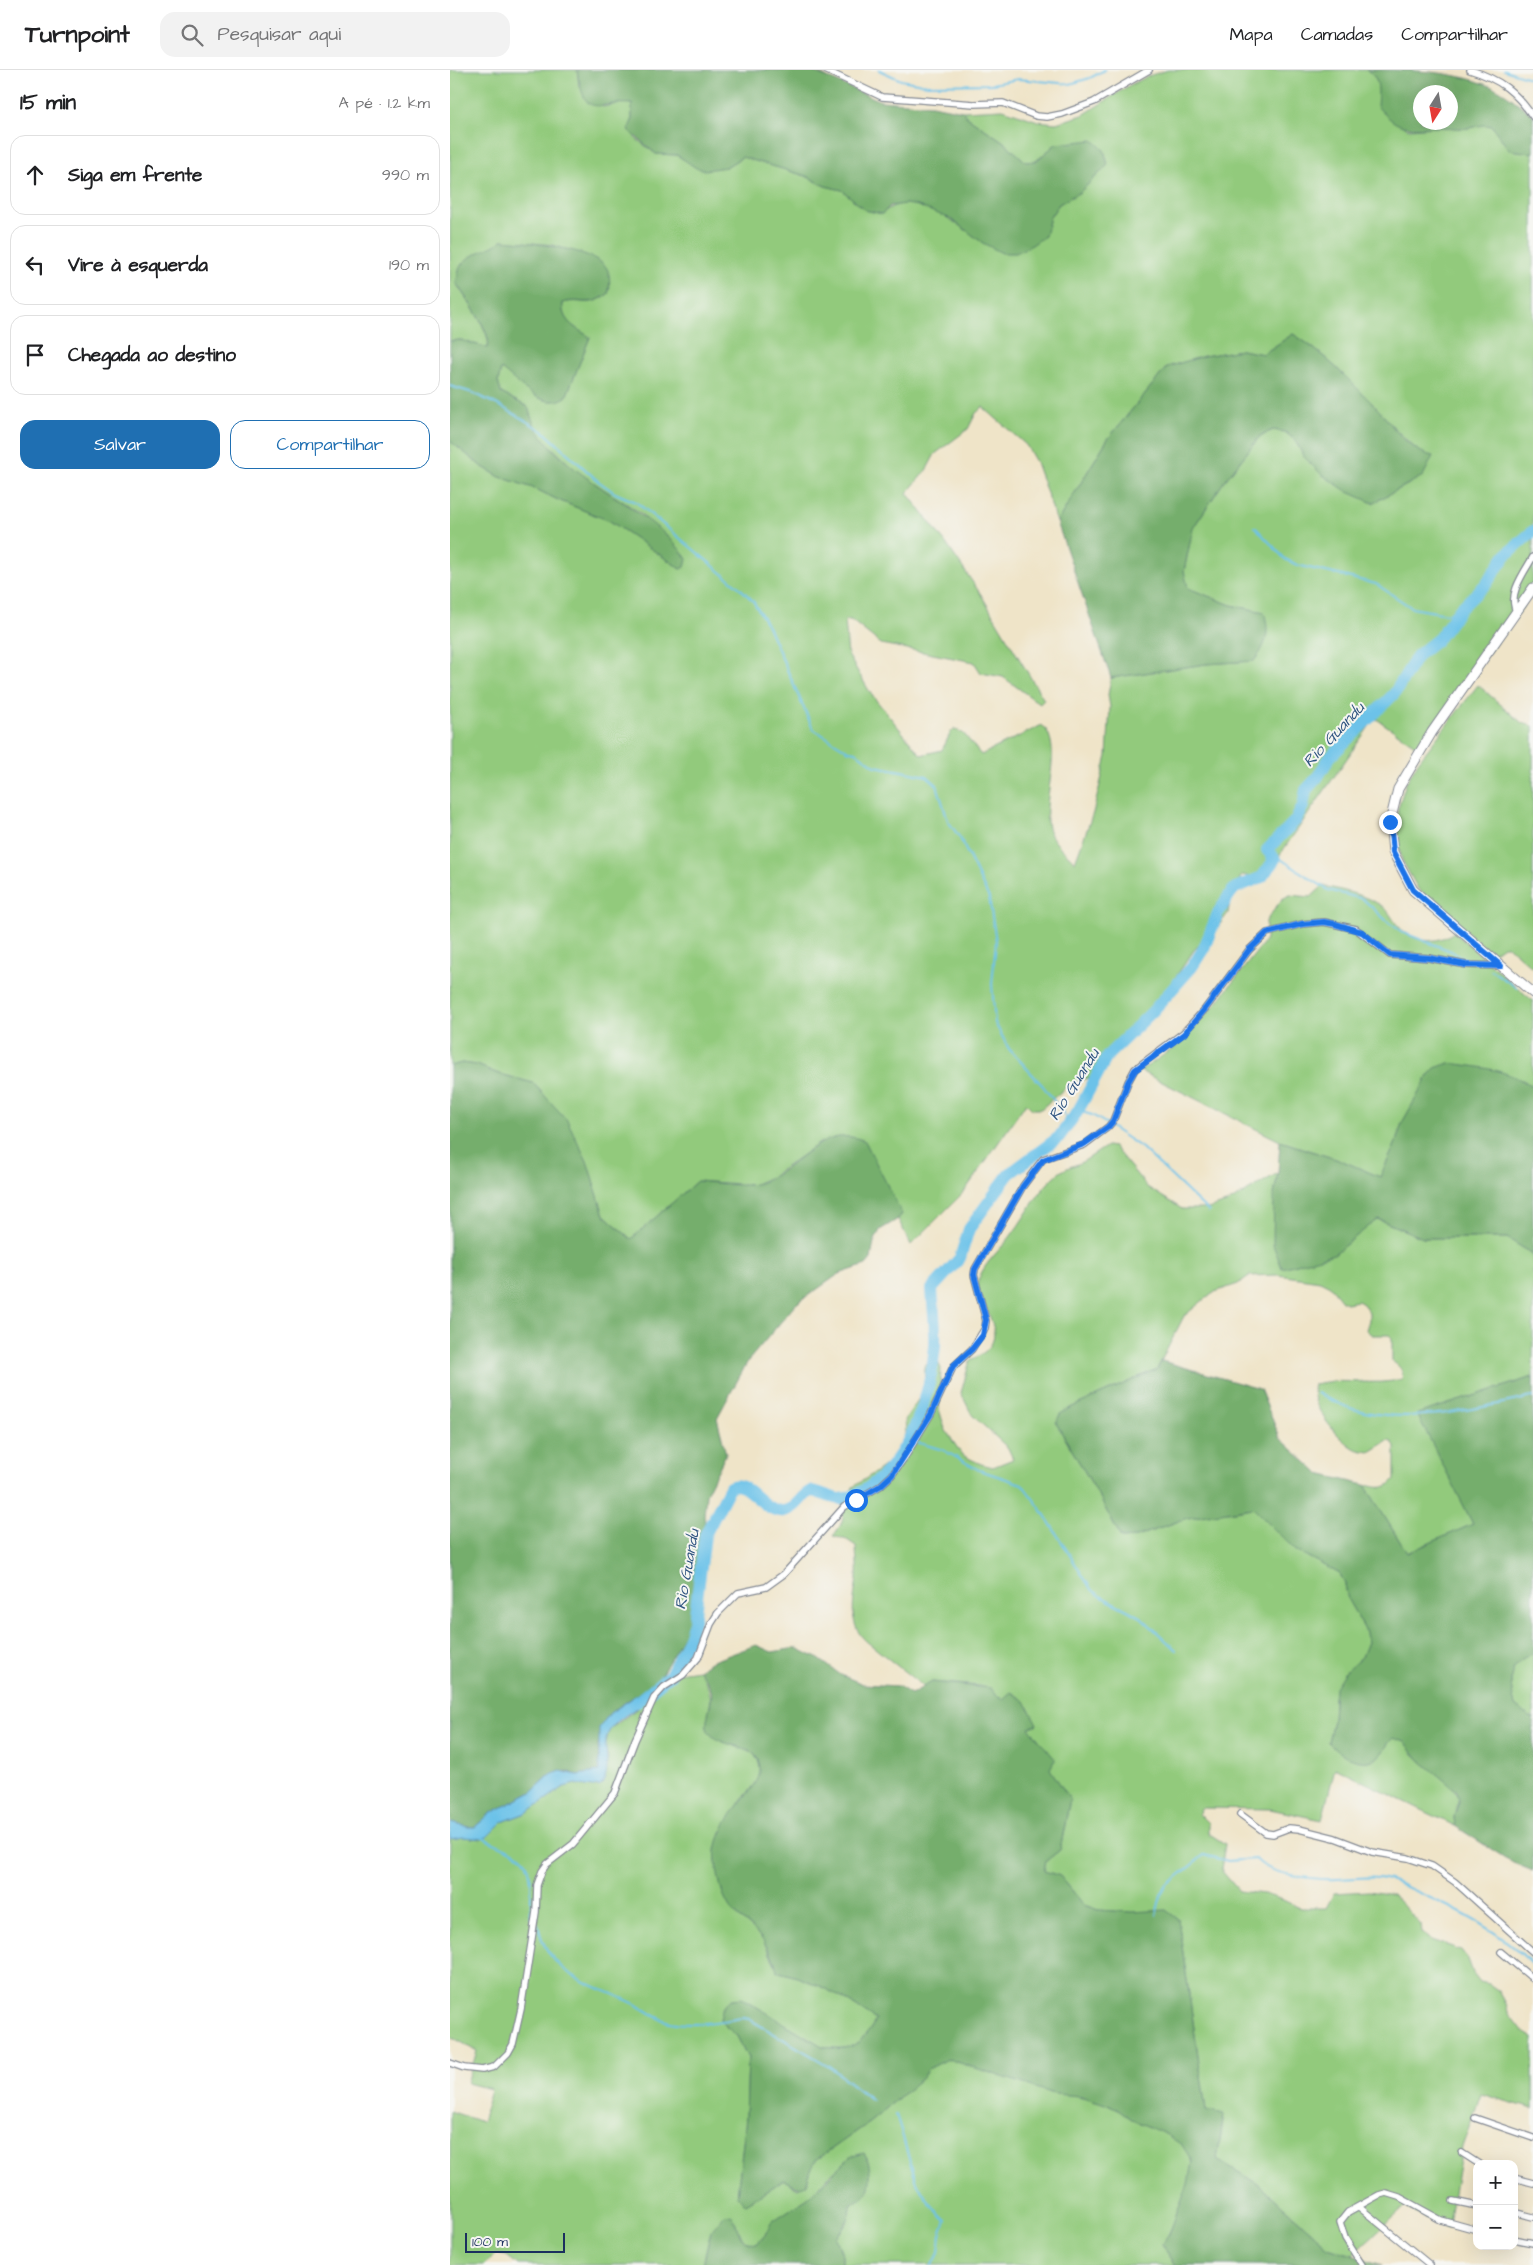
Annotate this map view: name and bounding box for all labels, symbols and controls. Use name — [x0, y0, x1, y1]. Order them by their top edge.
search box — [160, 12, 510, 57]
text: Turnpoint — [25, 18, 130, 52]
icon: search — [178, 21, 206, 49]
text: Pesquisar aqui — [218, 21, 341, 48]
text: Mapa — [1229, 22, 1273, 47]
text: Camadas — [1301, 22, 1373, 47]
text: Compartilhar — [1401, 22, 1508, 47]
north arrow — [1413, 85, 1458, 130]
text: 15 min — [20, 88, 76, 117]
text: A pé · 1.2 km — [339, 92, 430, 114]
icon: ahead — [21, 161, 49, 189]
text: Siga em frente — [68, 162, 202, 189]
text: 990 m — [382, 164, 429, 186]
icon: left — [21, 251, 49, 279]
text: Vire à esquerda — [68, 252, 208, 279]
text: 190 m — [389, 254, 429, 276]
icon: arrive — [21, 341, 49, 369]
text: Chegada ao destino — [68, 342, 236, 369]
button: Salvar — [20, 420, 220, 469]
button: Compartilhar — [230, 420, 430, 469]
water label: Rio Guandu — [1298, 697, 1370, 772]
route end — [1379, 811, 1402, 834]
water label: Rio Guandu — [1043, 1044, 1105, 1125]
route start — [845, 1489, 868, 1512]
water label: Rio Guandu — [669, 1527, 705, 1611]
map controls — [1473, 2160, 1518, 2250]
button: + — [1473, 2160, 1518, 2205]
button: − — [1473, 2205, 1518, 2250]
scale bar — [465, 2230, 565, 2253]
text: 100 m — [472, 2232, 508, 2252]

